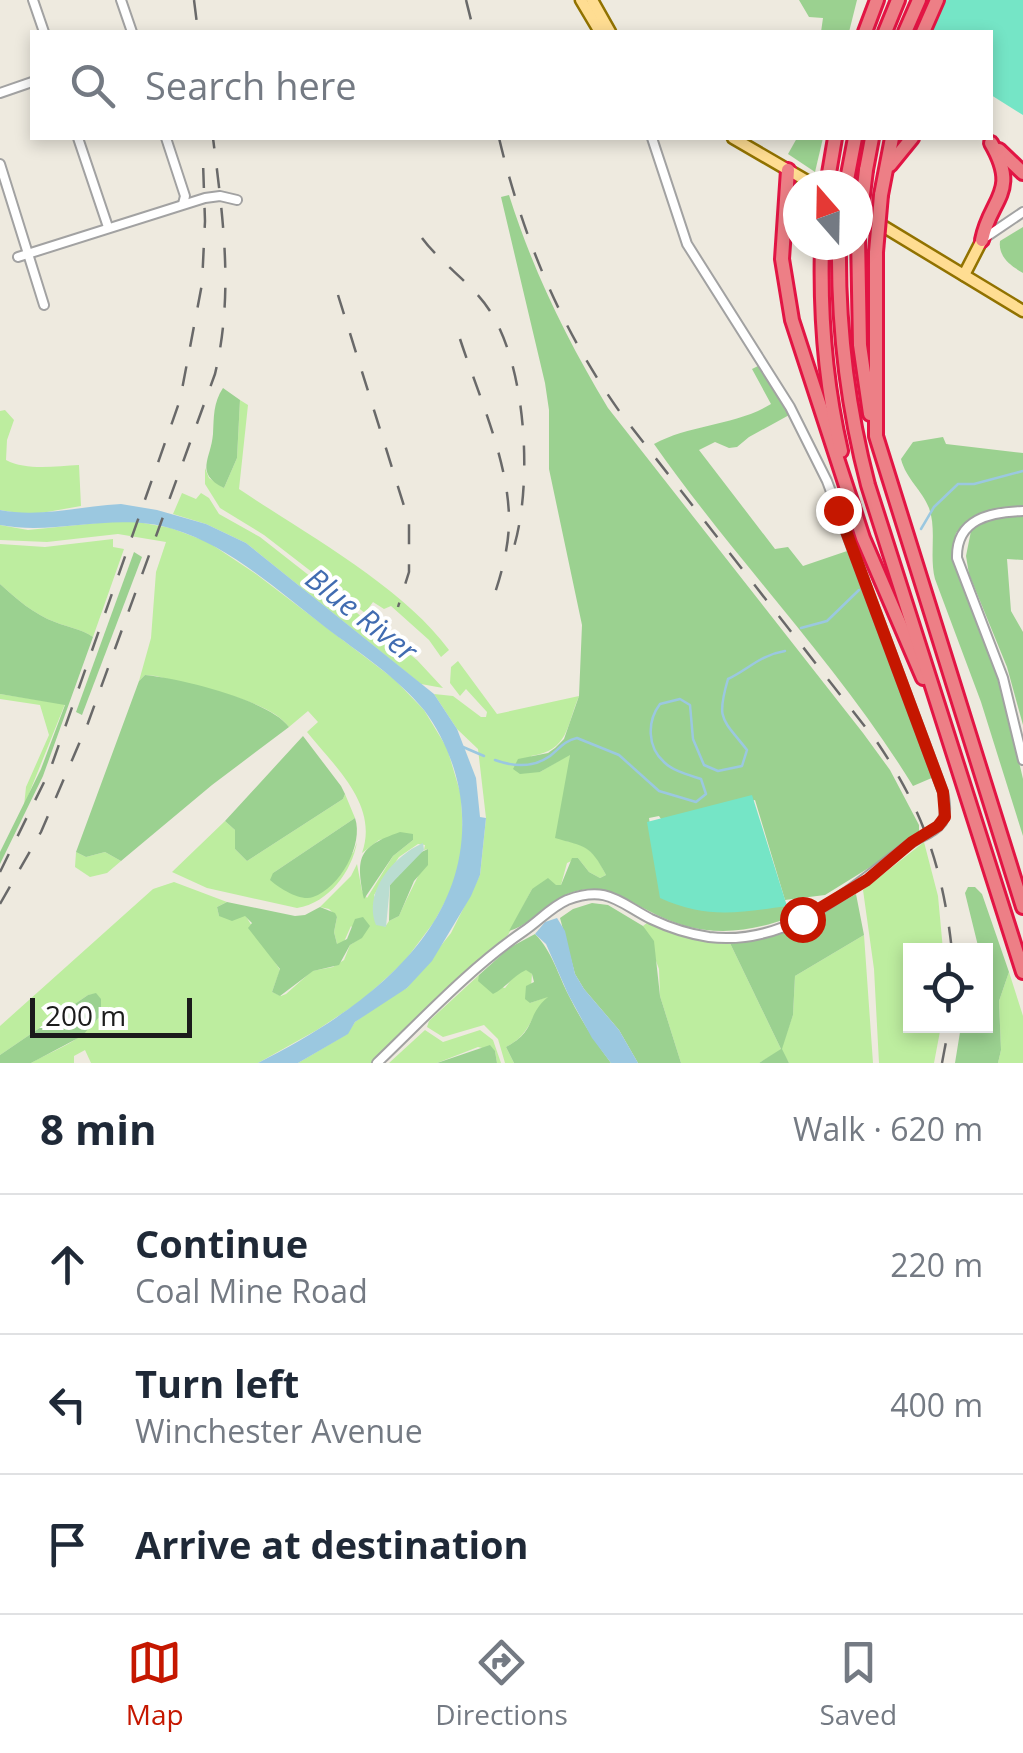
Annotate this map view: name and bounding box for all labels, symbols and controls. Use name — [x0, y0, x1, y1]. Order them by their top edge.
search box — [30, 30, 993, 140]
icon: search — [65, 58, 120, 113]
text: Search here — [145, 59, 357, 111]
north arrow — [783, 170, 873, 260]
route end — [816, 488, 862, 534]
water label: Blue River — [298, 558, 427, 671]
route start — [780, 897, 826, 943]
map controls — [903, 943, 993, 1033]
button: locate — [903, 943, 993, 1033]
scale bar — [30, 993, 192, 1038]
text: 200 m — [45, 996, 126, 1034]
text: 8 min — [40, 1100, 157, 1157]
text: Walk · 620 m — [793, 1107, 983, 1150]
text: Continue — [135, 1217, 308, 1269]
icon: ahead — [40, 1237, 95, 1292]
text: 220 m — [890, 1243, 983, 1286]
text: Coal Mine Road — [135, 1269, 368, 1312]
text: Turn left — [135, 1357, 299, 1409]
icon: left — [40, 1377, 95, 1432]
text: 400 m — [890, 1383, 983, 1426]
text: Winchester Avenue — [135, 1409, 423, 1452]
icon: arrive — [40, 1517, 95, 1572]
text: Arrive at destination — [135, 1518, 529, 1570]
tab: Map — [126, 1635, 184, 1733]
tab: Directions — [435, 1635, 568, 1733]
tab: Saved — [819, 1635, 897, 1733]

